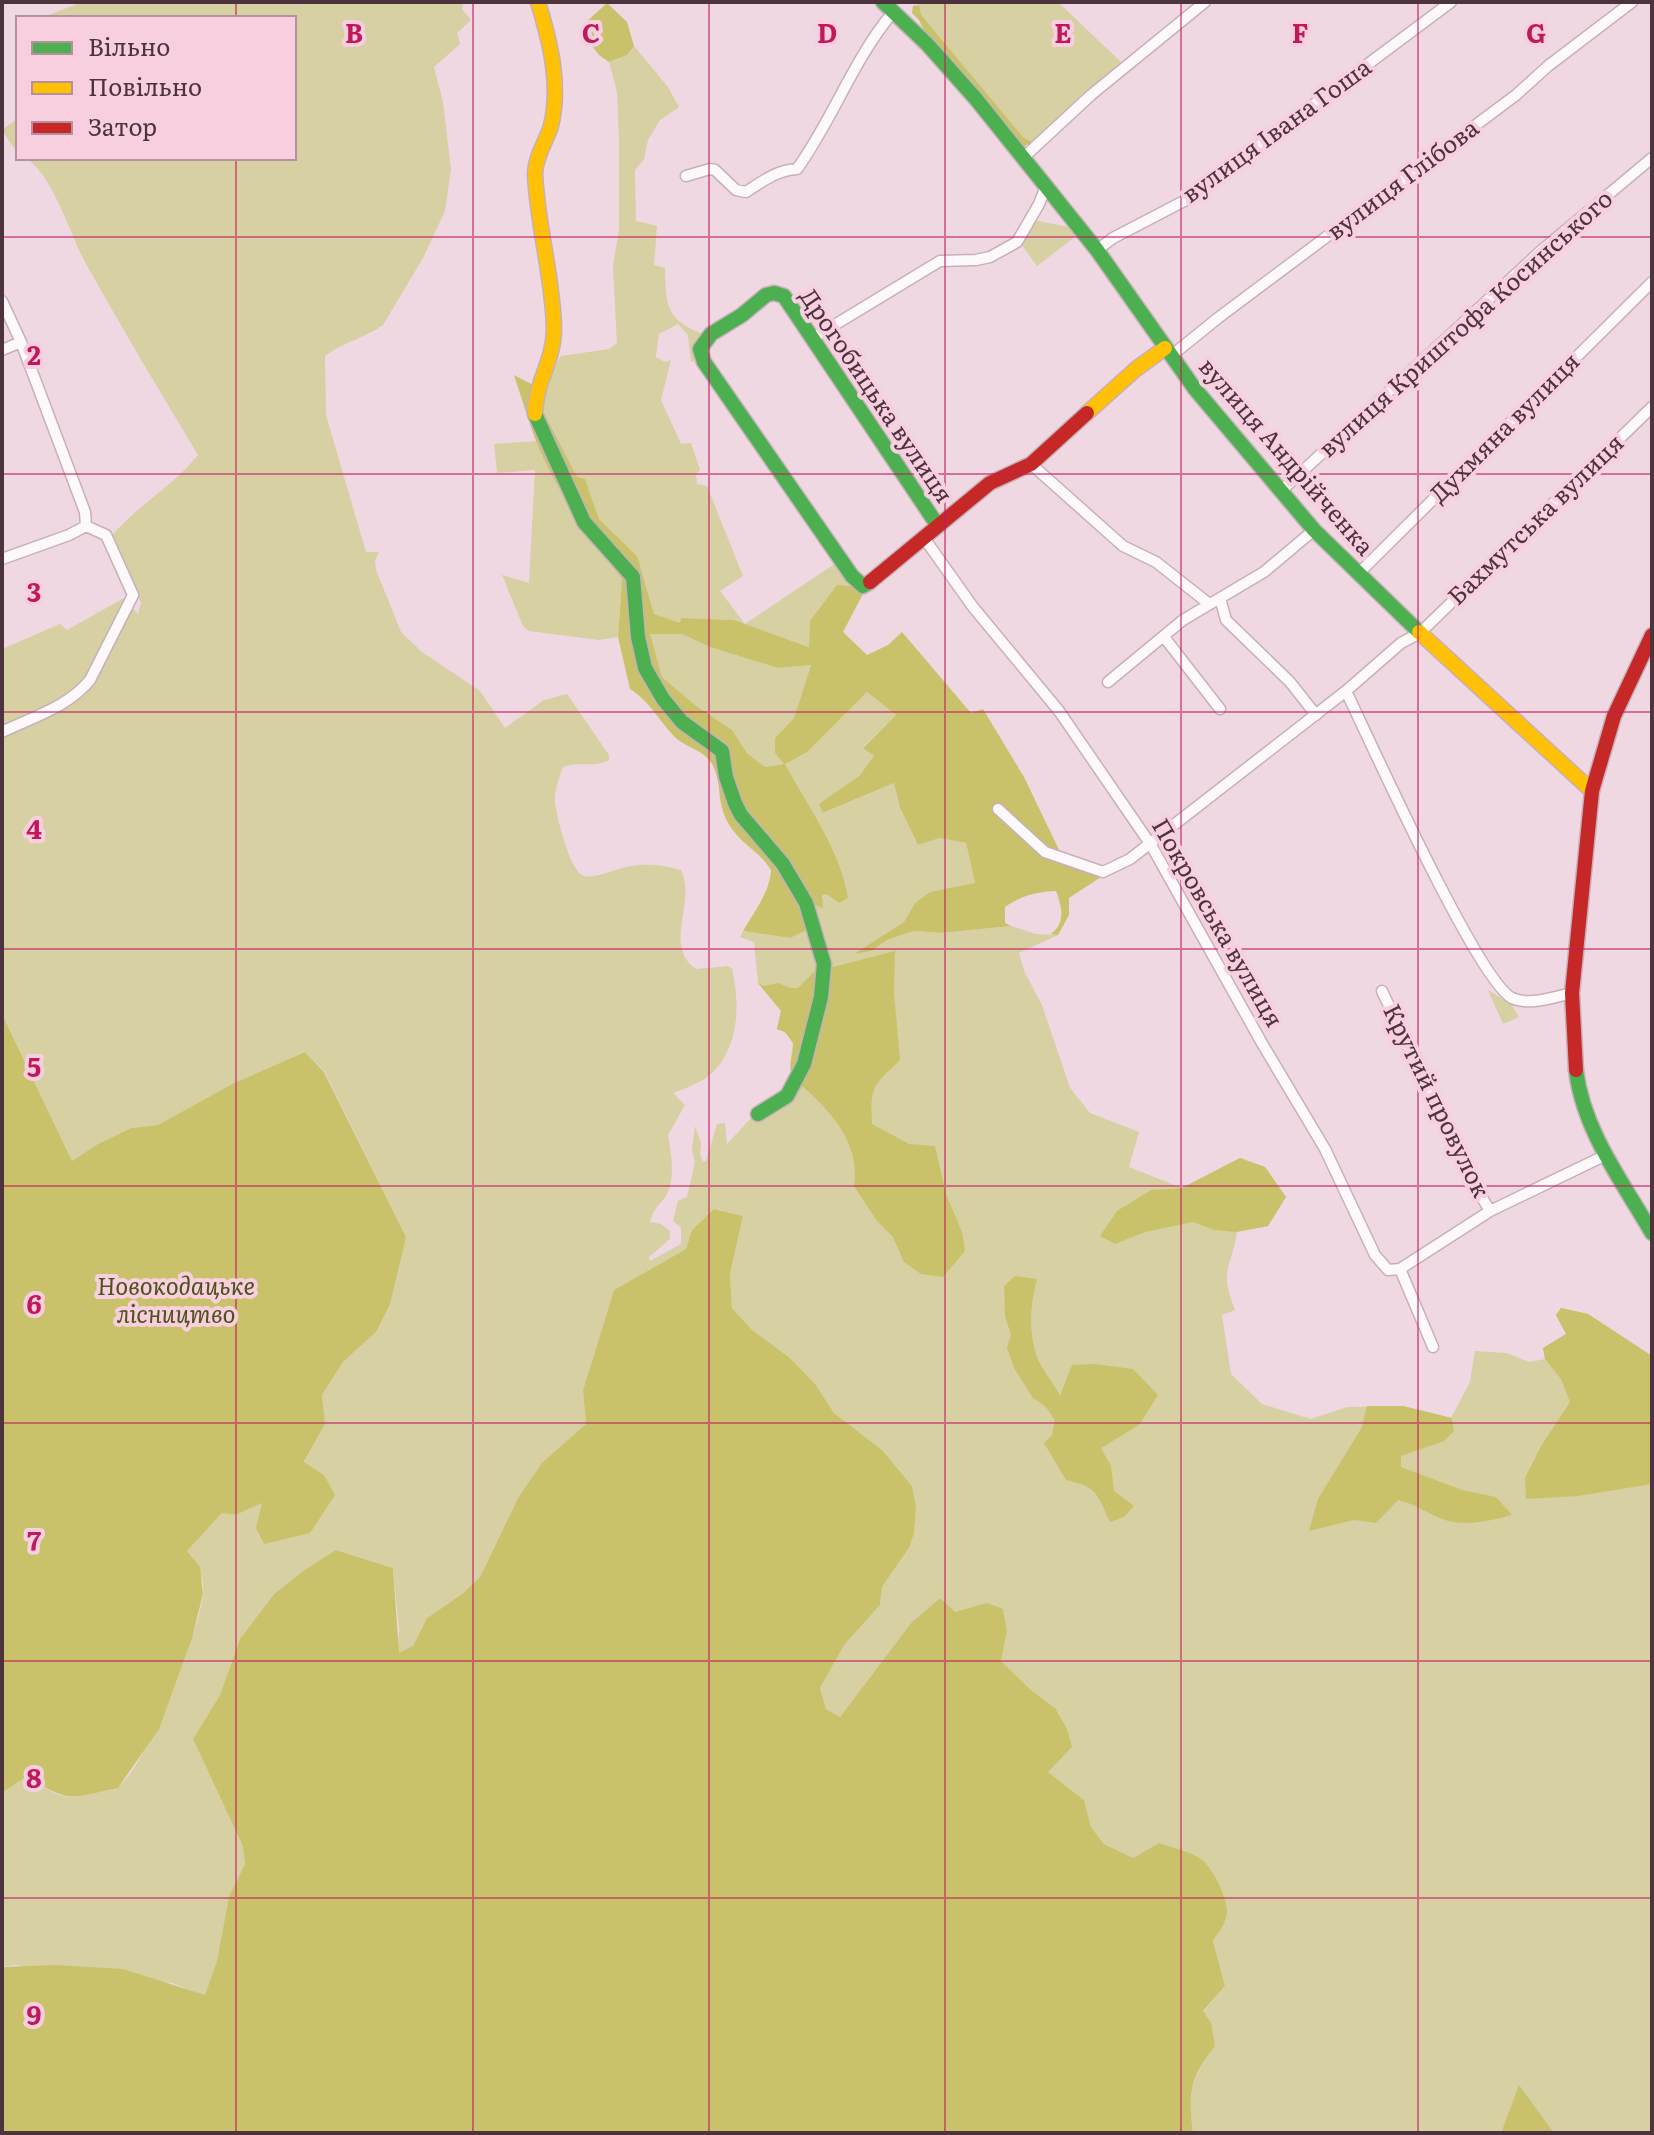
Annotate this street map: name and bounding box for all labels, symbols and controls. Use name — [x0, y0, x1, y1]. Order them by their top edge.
text: B — [345, 12, 363, 51]
text: C — [582, 12, 600, 51]
text: D — [817, 12, 837, 51]
text: E — [1054, 12, 1072, 51]
text: F — [1292, 12, 1308, 51]
text: G — [1526, 12, 1546, 51]
legend — [16, 16, 296, 160]
text: Вільно — [88, 28, 170, 63]
street label: вулиця Івана Гоша — [1174, 48, 1377, 210]
text: Повільно — [88, 68, 202, 103]
text: Затор — [88, 108, 157, 143]
street label: вулиця Глібова — [1318, 109, 1485, 247]
street label: вулиця Криштофа Косинського — [1309, 180, 1619, 464]
street label: Дрогобицька вулиця — [793, 280, 963, 509]
text: 2 — [27, 334, 41, 373]
street label: Духмяна вулиця — [1420, 343, 1586, 509]
street label: вулиця Андрійченка — [1192, 349, 1384, 562]
street label: Бахмутська вулиця — [1438, 425, 1630, 612]
text: 3 — [27, 571, 41, 610]
text: 4 — [26, 808, 42, 847]
street label: Покровська вулиця — [1145, 811, 1293, 1033]
street label: Крутий провулок — [1376, 997, 1500, 1203]
text: 5 — [27, 1046, 41, 1085]
park label: Новокодацьке лісництво — [97, 1267, 255, 1330]
text: 6 — [26, 1283, 42, 1322]
text: 7 — [27, 1520, 41, 1559]
text: 8 — [26, 1757, 42, 1796]
text: 9 — [27, 1994, 42, 2033]

